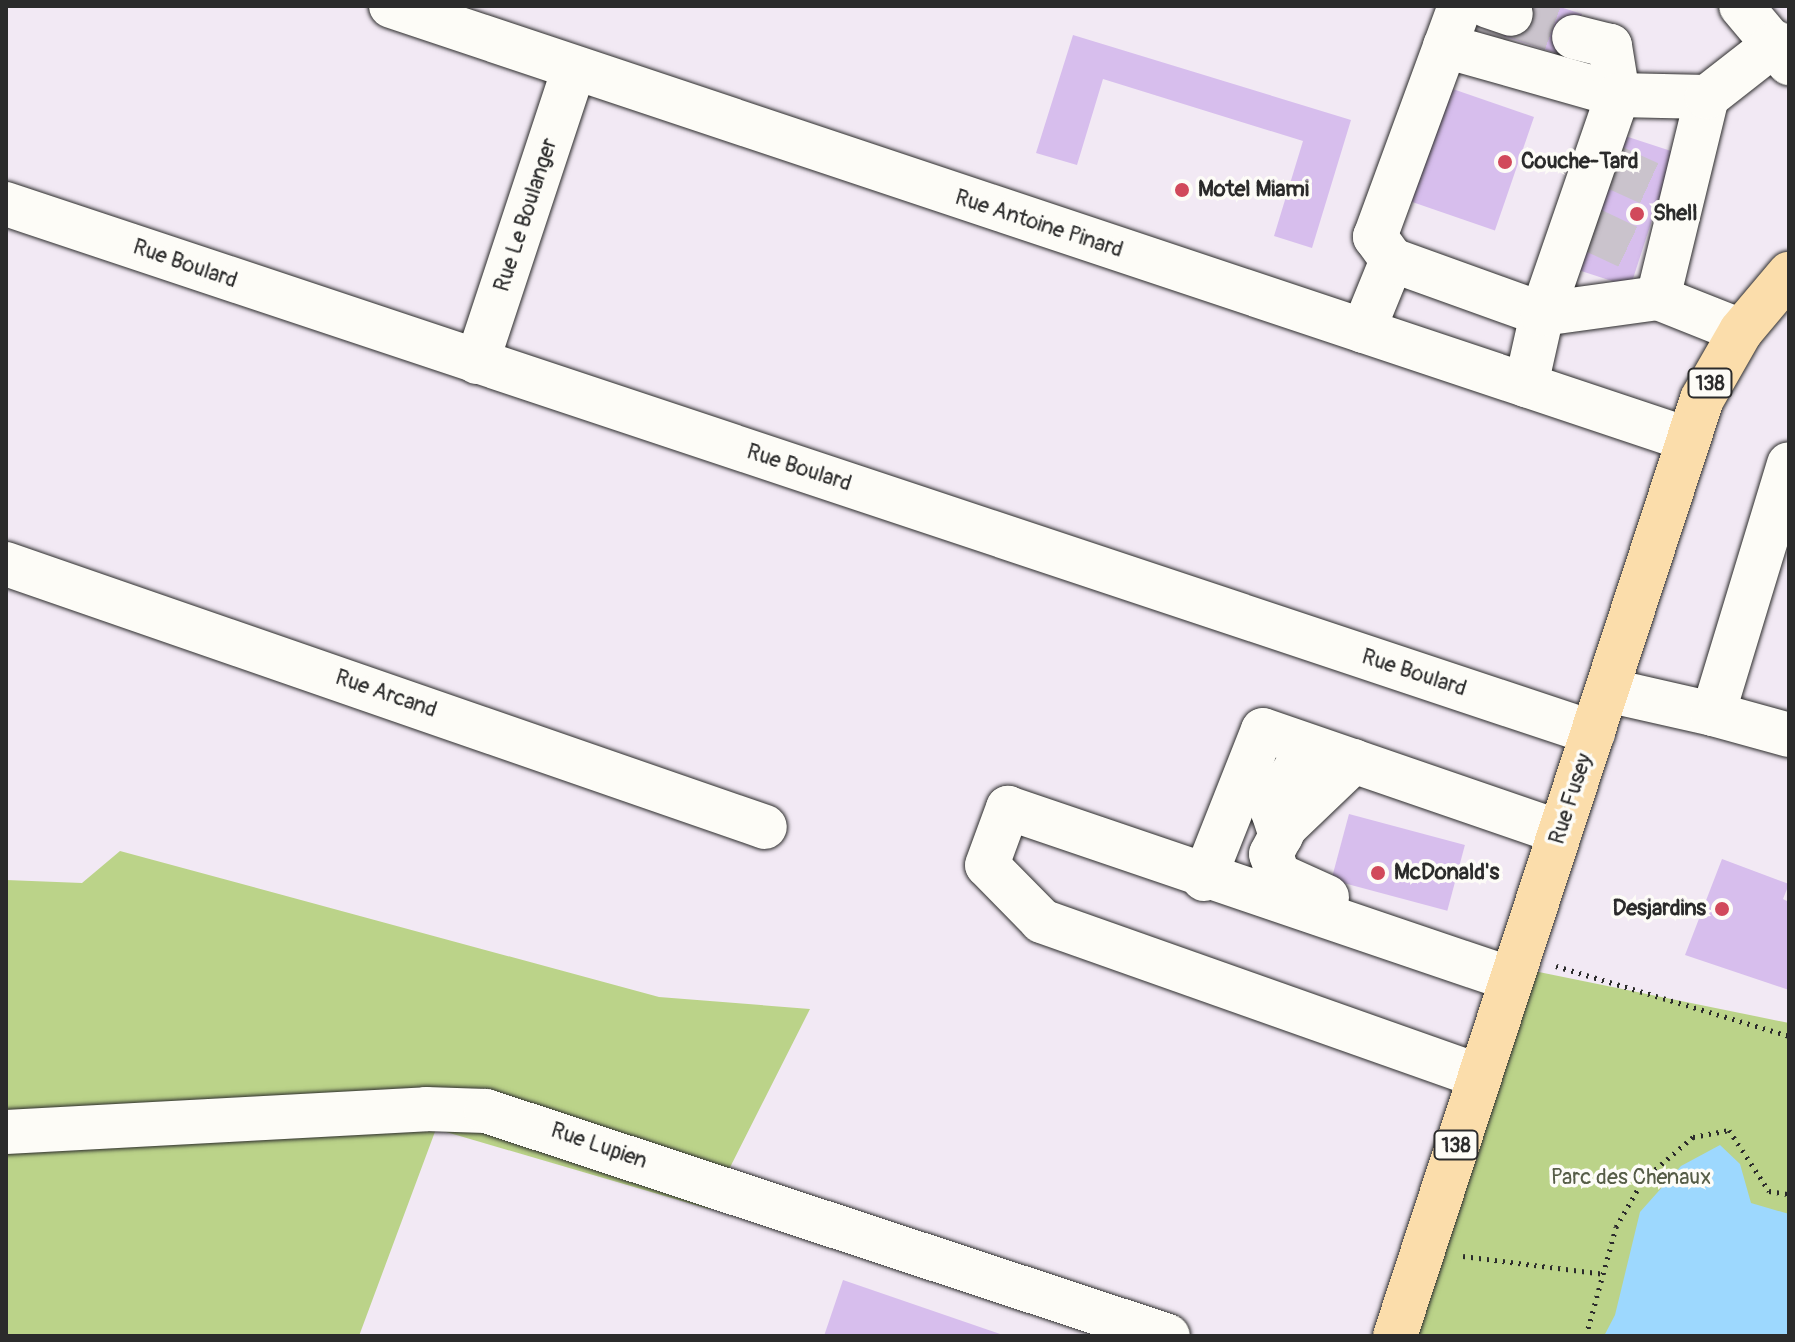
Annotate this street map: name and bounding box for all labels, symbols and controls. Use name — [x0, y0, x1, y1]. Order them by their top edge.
street label: Rue Le Boulanger — [489, 135, 563, 295]
place label: Couche-Tard — [1521, 149, 1638, 175]
marker: Couche-Tard — [1496, 153, 1514, 171]
place label: Motel Miami — [1198, 177, 1309, 203]
marker: Motel Miami — [1173, 181, 1191, 199]
street label: Rue Antoine Pinard — [952, 184, 1126, 264]
place label: Shell — [1653, 201, 1697, 227]
marker: Shell — [1628, 205, 1646, 223]
street label: Rue Boulard — [129, 234, 241, 294]
road number: 138 — [1686, 367, 1734, 399]
street label: Rue Boulard — [743, 439, 855, 497]
street label: Rue Boulard — [1358, 644, 1470, 702]
street label: Rue Arcand — [332, 664, 440, 724]
street label: Rue Fusey — [1544, 750, 1598, 848]
place label: McDonald's — [1394, 860, 1499, 886]
marker: McDonald's — [1369, 864, 1387, 882]
place label: Desjardins — [1613, 896, 1706, 922]
marker: Desjardins — [1713, 900, 1731, 918]
street label: Rue Lupien — [547, 1117, 651, 1175]
road number: 138 — [1432, 1129, 1480, 1161]
park label: Parc des Chenaux — [1551, 1165, 1711, 1191]

